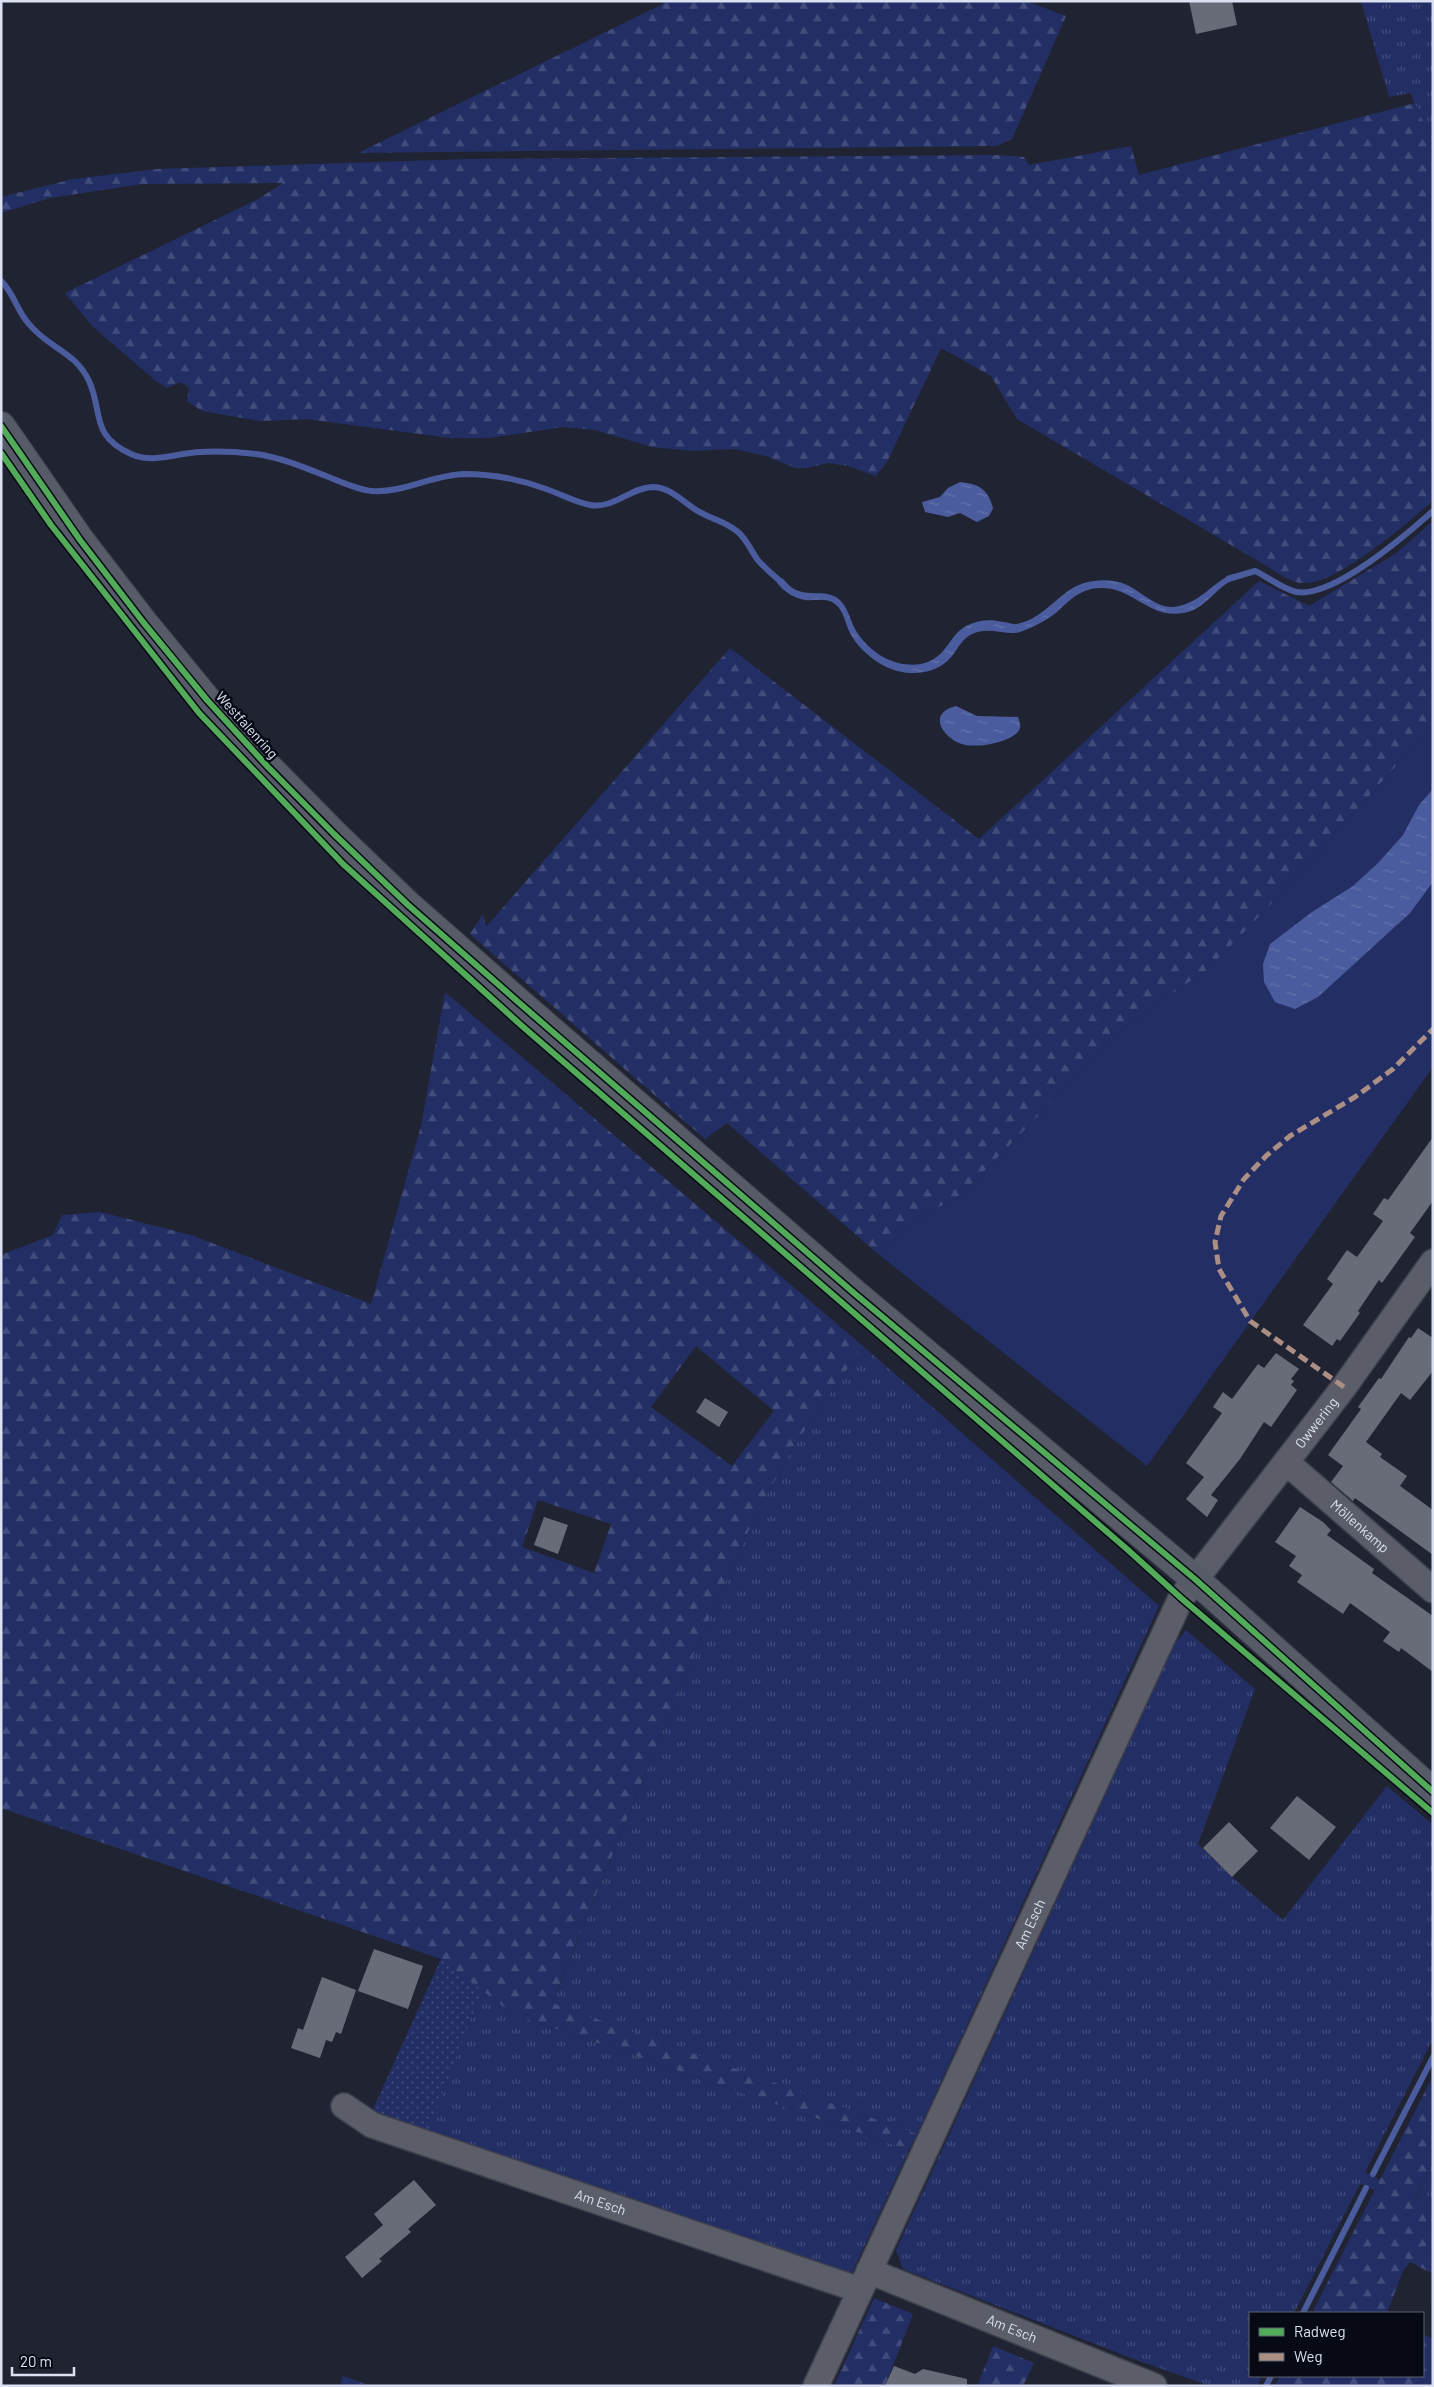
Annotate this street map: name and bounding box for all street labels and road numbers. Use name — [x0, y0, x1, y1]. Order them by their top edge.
street label: Westfalenring — [213, 688, 282, 762]
street label: Owwering — [1291, 1393, 1341, 1451]
street label: Möllenkamp — [1327, 1496, 1393, 1556]
street label: Am Esch — [1011, 1896, 1048, 1952]
street label: Am Esch — [573, 2185, 628, 2218]
street label: Am Esch — [984, 2310, 1040, 2346]

